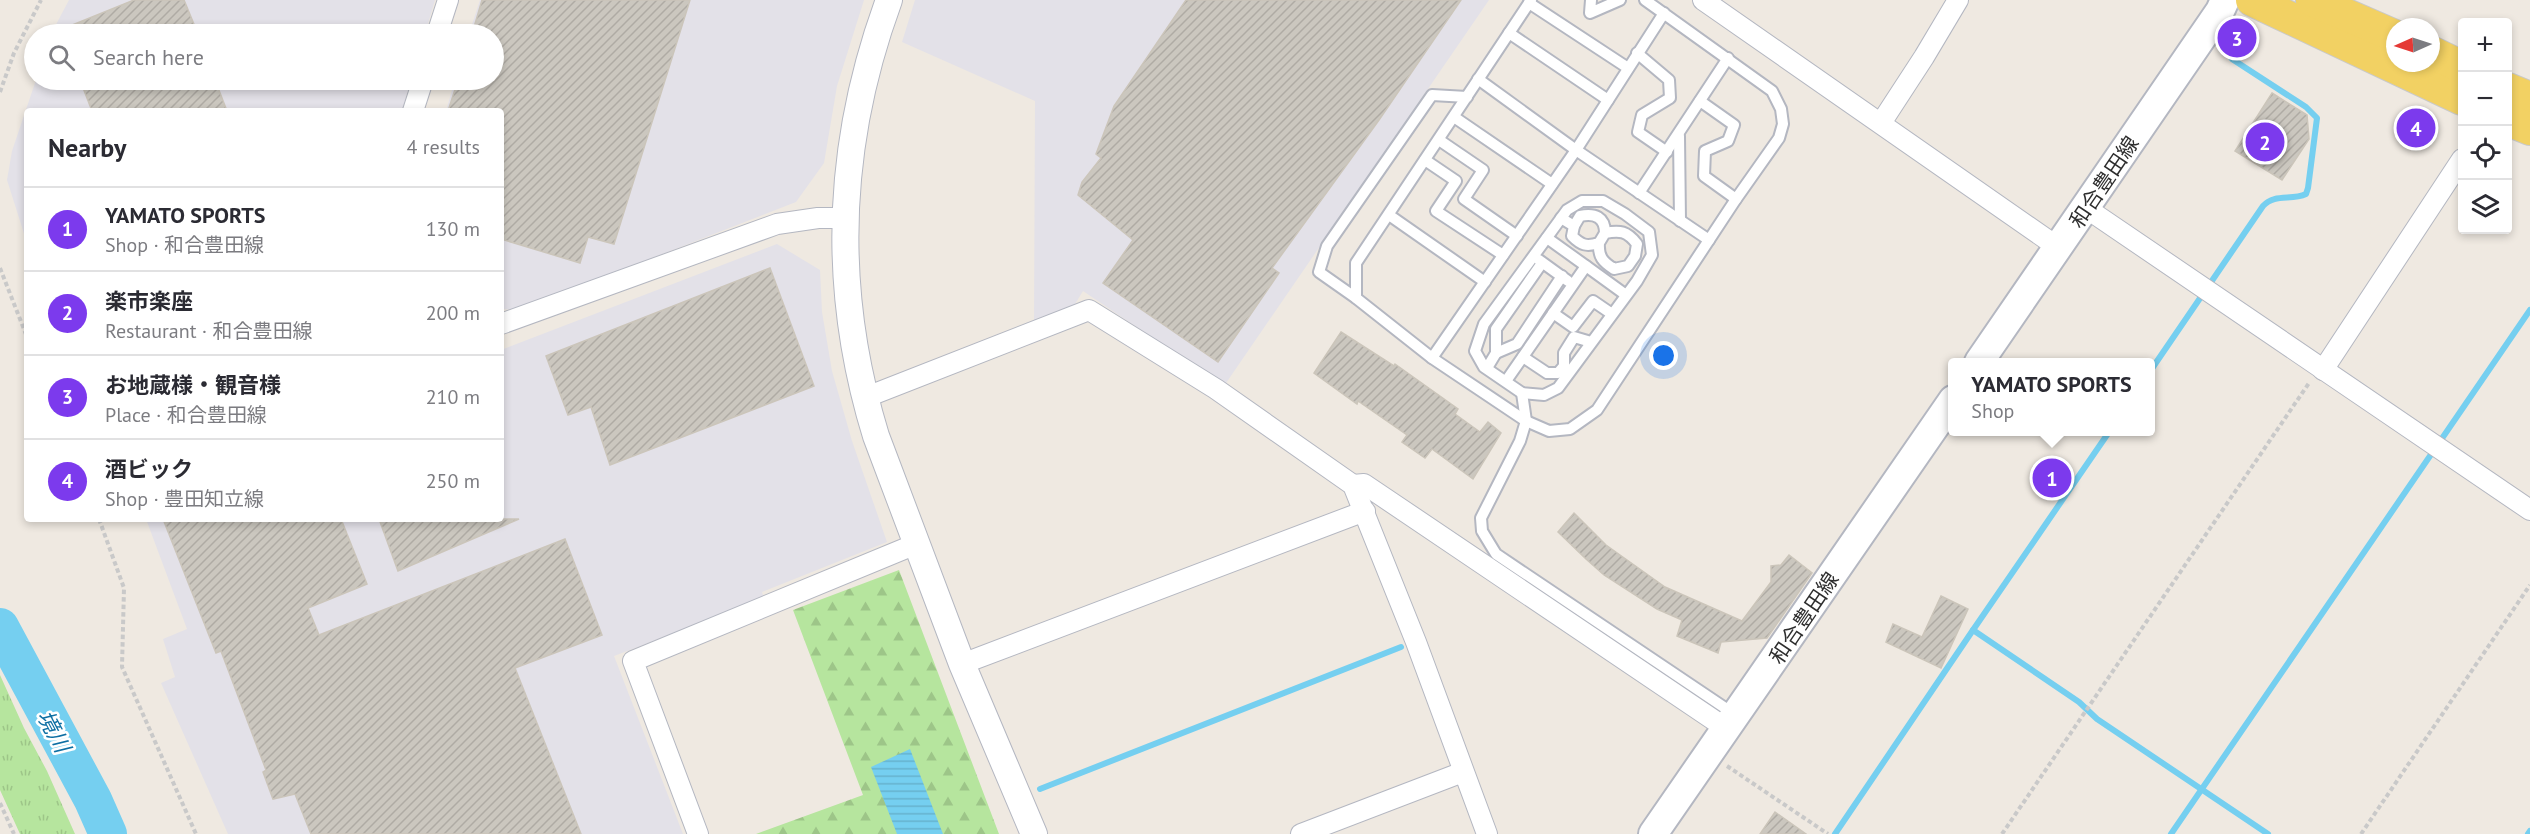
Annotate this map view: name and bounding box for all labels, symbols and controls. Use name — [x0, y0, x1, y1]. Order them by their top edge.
pin: 3 — [2218, 15, 2256, 60]
north arrow — [2386, 18, 2440, 72]
map controls — [2458, 18, 2512, 234]
button: + — [2458, 18, 2512, 72]
search box — [24, 24, 504, 90]
icon: search — [45, 41, 78, 74]
text: Search here — [93, 43, 204, 71]
button: − — [2458, 72, 2512, 126]
pin: 4 — [2396, 106, 2436, 150]
pin: 2 — [2246, 120, 2284, 164]
button: locate — [2458, 126, 2512, 180]
text: Nearby — [48, 131, 126, 164]
street label: 和合豊田線 — [2063, 131, 2145, 233]
text: 4 results — [407, 134, 480, 160]
button: layers — [2458, 180, 2512, 234]
text: YAMATO SPORTS — [105, 201, 265, 229]
text: 1 — [62, 216, 73, 242]
text: 130 m — [426, 216, 480, 242]
text: Shop · 和合豊田線 — [105, 232, 264, 258]
text: 楽市楽座 — [105, 287, 193, 315]
text: 2 — [62, 300, 73, 326]
text: 200 m — [426, 300, 480, 326]
text: Restaurant · 和合豊田線 — [105, 318, 312, 344]
your location — [1649, 341, 1678, 370]
popup — [1948, 358, 2155, 436]
text: YAMATO SPORTS — [1971, 370, 2132, 398]
text: お地蔵様・観音様 — [105, 371, 281, 399]
text: 3 — [62, 384, 73, 410]
text: 210 m — [426, 384, 480, 410]
text: Shop — [1971, 398, 2014, 424]
text: Place · 和合豊田線 — [105, 402, 267, 428]
text: 酒ビック — [105, 455, 193, 483]
pin: 1 — [2032, 456, 2072, 500]
text: 4 — [62, 468, 73, 494]
text: 250 m — [426, 468, 480, 494]
text: Shop · 豊田知立線 — [105, 486, 264, 512]
street label: 和合豊田線 — [1763, 567, 1845, 669]
water label: 境川 — [31, 705, 78, 759]

